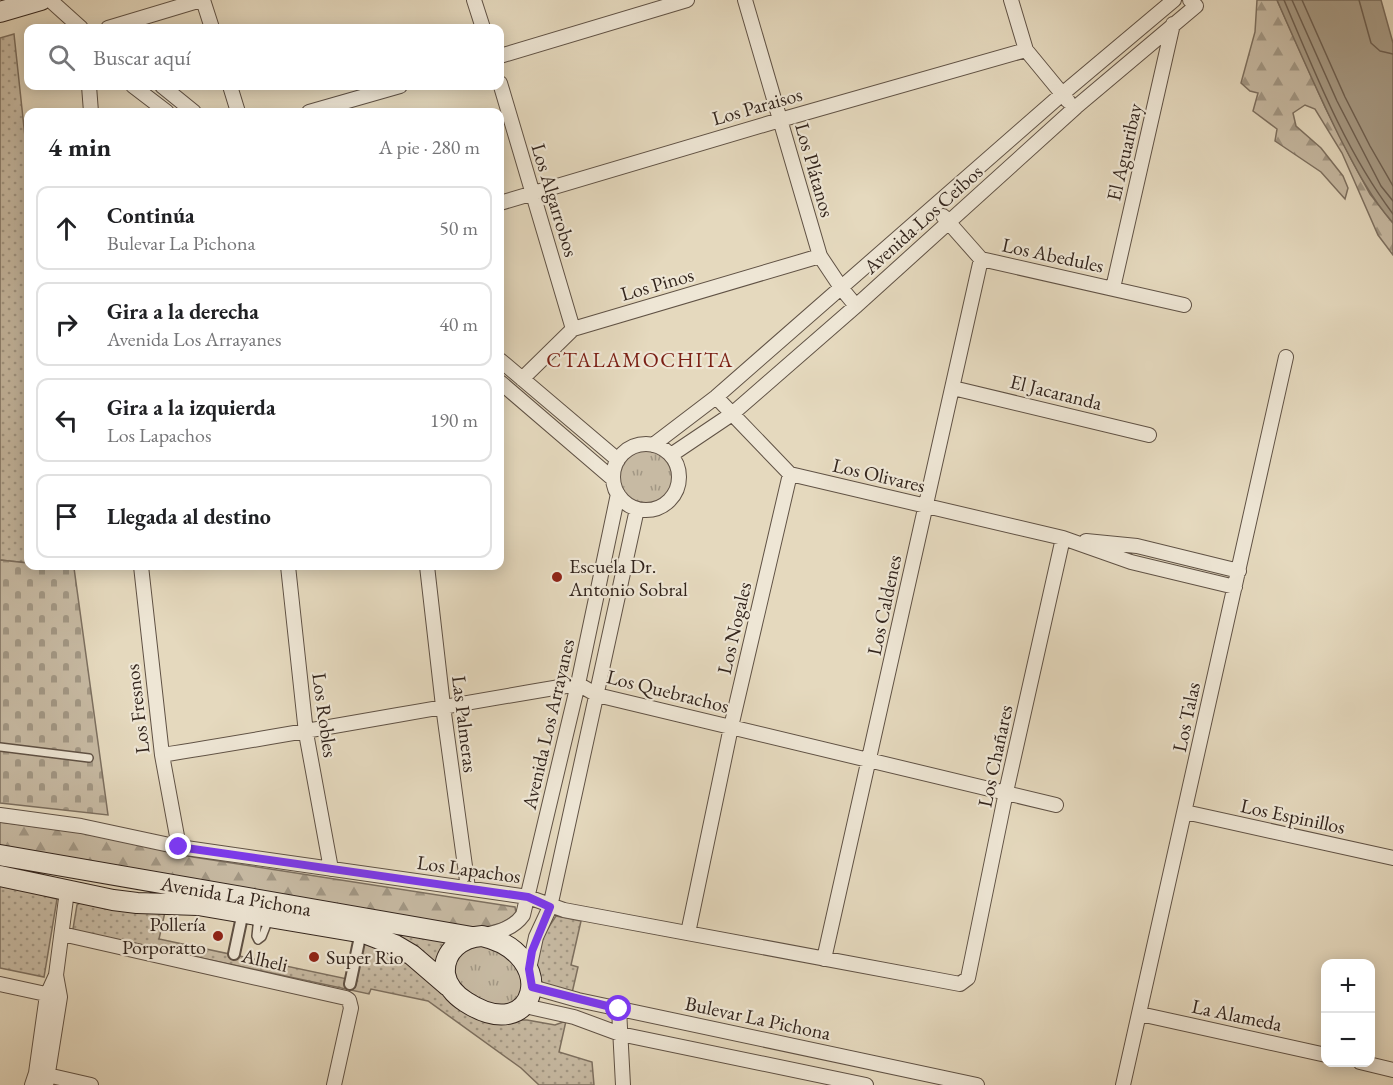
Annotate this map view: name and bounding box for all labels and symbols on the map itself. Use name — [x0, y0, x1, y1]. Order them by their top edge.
street label: Los Paraisos — [709, 81, 805, 131]
street label: El Aguaribay — [1100, 101, 1148, 203]
street label: Los Plátanos — [789, 120, 841, 220]
street label: Los Algarrobos — [525, 140, 585, 260]
street label: Avenida Los Ceibos — [857, 159, 988, 280]
street label: Los Abedules — [1000, 232, 1106, 278]
street label: Los Pinos — [617, 261, 697, 307]
district label: CTALAMOCHITA — [546, 346, 734, 373]
street label: El Jacaranda — [1007, 368, 1105, 416]
street label: Los Olivares — [830, 452, 928, 498]
place label: Escuela Dr. Antonio Sobral — [568, 553, 688, 602]
street label: Los Caldenes — [861, 553, 907, 657]
marker: Escuela Dr. Antonio Sobral — [550, 570, 564, 584]
street label: Los Nogales — [711, 580, 757, 676]
street label: Avenida Los Arrayanes — [515, 636, 580, 813]
street label: Los Fresnos — [119, 663, 155, 755]
street label: Los Quebrachos — [604, 663, 732, 719]
street label: Los Robles — [306, 671, 344, 759]
street label: Las Palmeras — [446, 674, 484, 774]
street label: Los Talas — [1166, 680, 1206, 754]
street label: Los Chañares — [971, 702, 1019, 810]
street label: Los Espinillos — [1238, 792, 1348, 840]
route end — [165, 833, 191, 859]
street label: Los Lapachos — [415, 849, 523, 889]
street label: Avenida La Pichona — [158, 870, 313, 922]
place label: Pollería Porporatto — [122, 911, 206, 960]
marker: Pollería Porporatto — [211, 929, 225, 943]
street label: Alheli — [238, 942, 291, 978]
place label: Super Rio — [326, 944, 404, 970]
marker: Super Rio — [307, 950, 321, 964]
street label: Bulevar La Pichona — [683, 990, 833, 1046]
street label: La Alameda — [1190, 993, 1284, 1037]
route start — [605, 995, 631, 1021]

